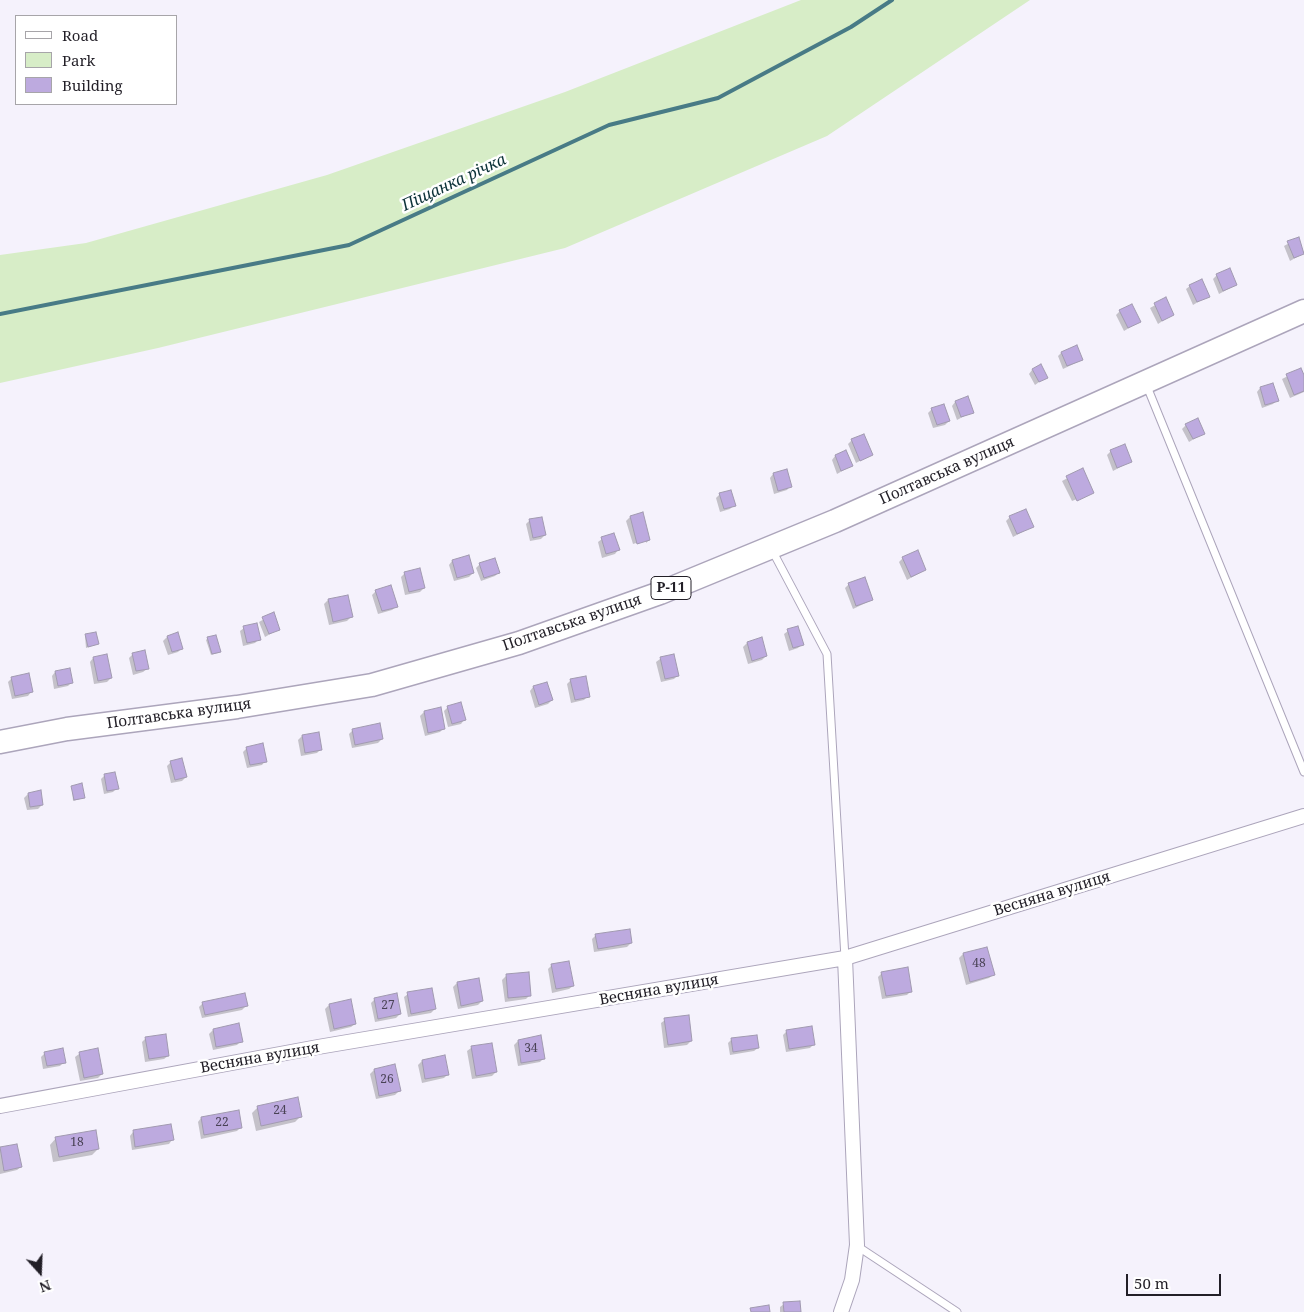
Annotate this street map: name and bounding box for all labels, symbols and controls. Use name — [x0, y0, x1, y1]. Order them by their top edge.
legend — [15, 15, 178, 105]
text: Road — [62, 25, 98, 45]
text: Park — [62, 50, 95, 70]
text: Building — [62, 75, 123, 95]
water label: Піщанка річка — [399, 150, 509, 216]
street label: Полтавська вулиця — [877, 433, 1017, 509]
road number: Р-11 — [651, 576, 691, 600]
street label: Полтавська вулиця — [500, 591, 644, 655]
street label: Полтавська вулиця — [106, 695, 252, 733]
street label: Весняна вулиця — [992, 868, 1112, 920]
house number: 48 — [972, 957, 986, 971]
street label: Весняна вулиця — [598, 971, 720, 1009]
house number: 27 — [381, 999, 395, 1013]
street label: Весняна вулиця — [199, 1039, 321, 1077]
house number: 34 — [524, 1042, 538, 1056]
house number: 26 — [380, 1073, 394, 1087]
house number: 24 — [273, 1104, 287, 1118]
house number: 22 — [215, 1116, 229, 1130]
house number: 18 — [70, 1136, 84, 1150]
north arrow — [15, 1247, 65, 1297]
scale bar — [1129, 1264, 1224, 1296]
text: 50 m — [1134, 1273, 1169, 1293]
text: N — [37, 1276, 54, 1297]

